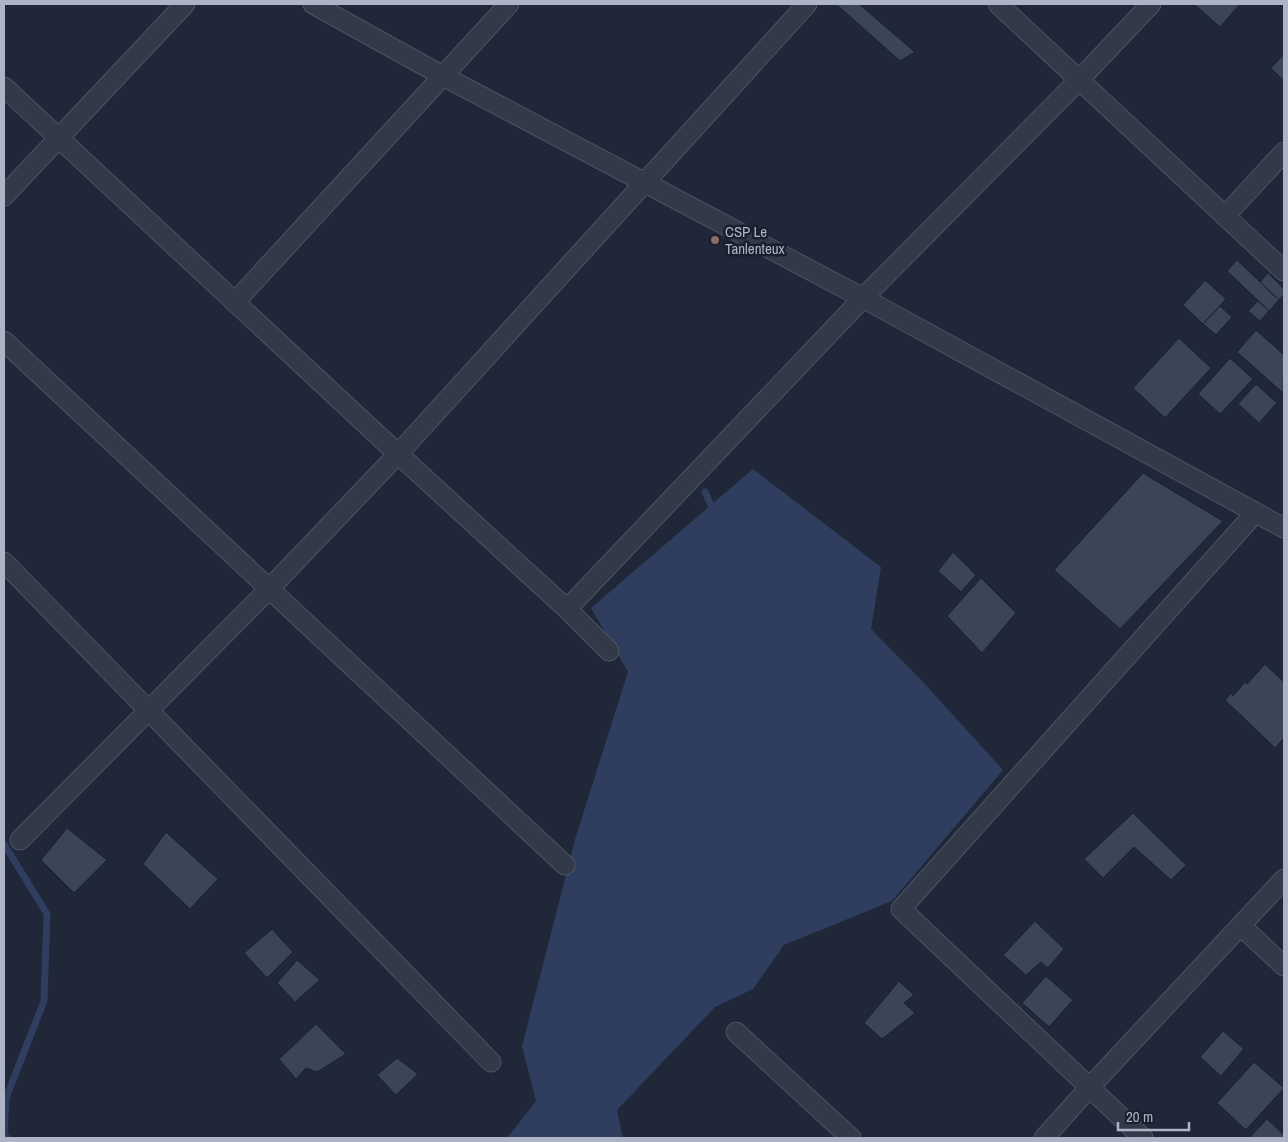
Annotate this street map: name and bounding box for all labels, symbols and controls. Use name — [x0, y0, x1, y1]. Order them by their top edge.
place label: CSP Le Tanlenteux — [725, 221, 786, 259]
marker: CSP Le Tanlenteux — [709, 234, 721, 246]
scale bar — [1118, 1100, 1189, 1132]
text: 20 m — [1126, 1106, 1153, 1127]

